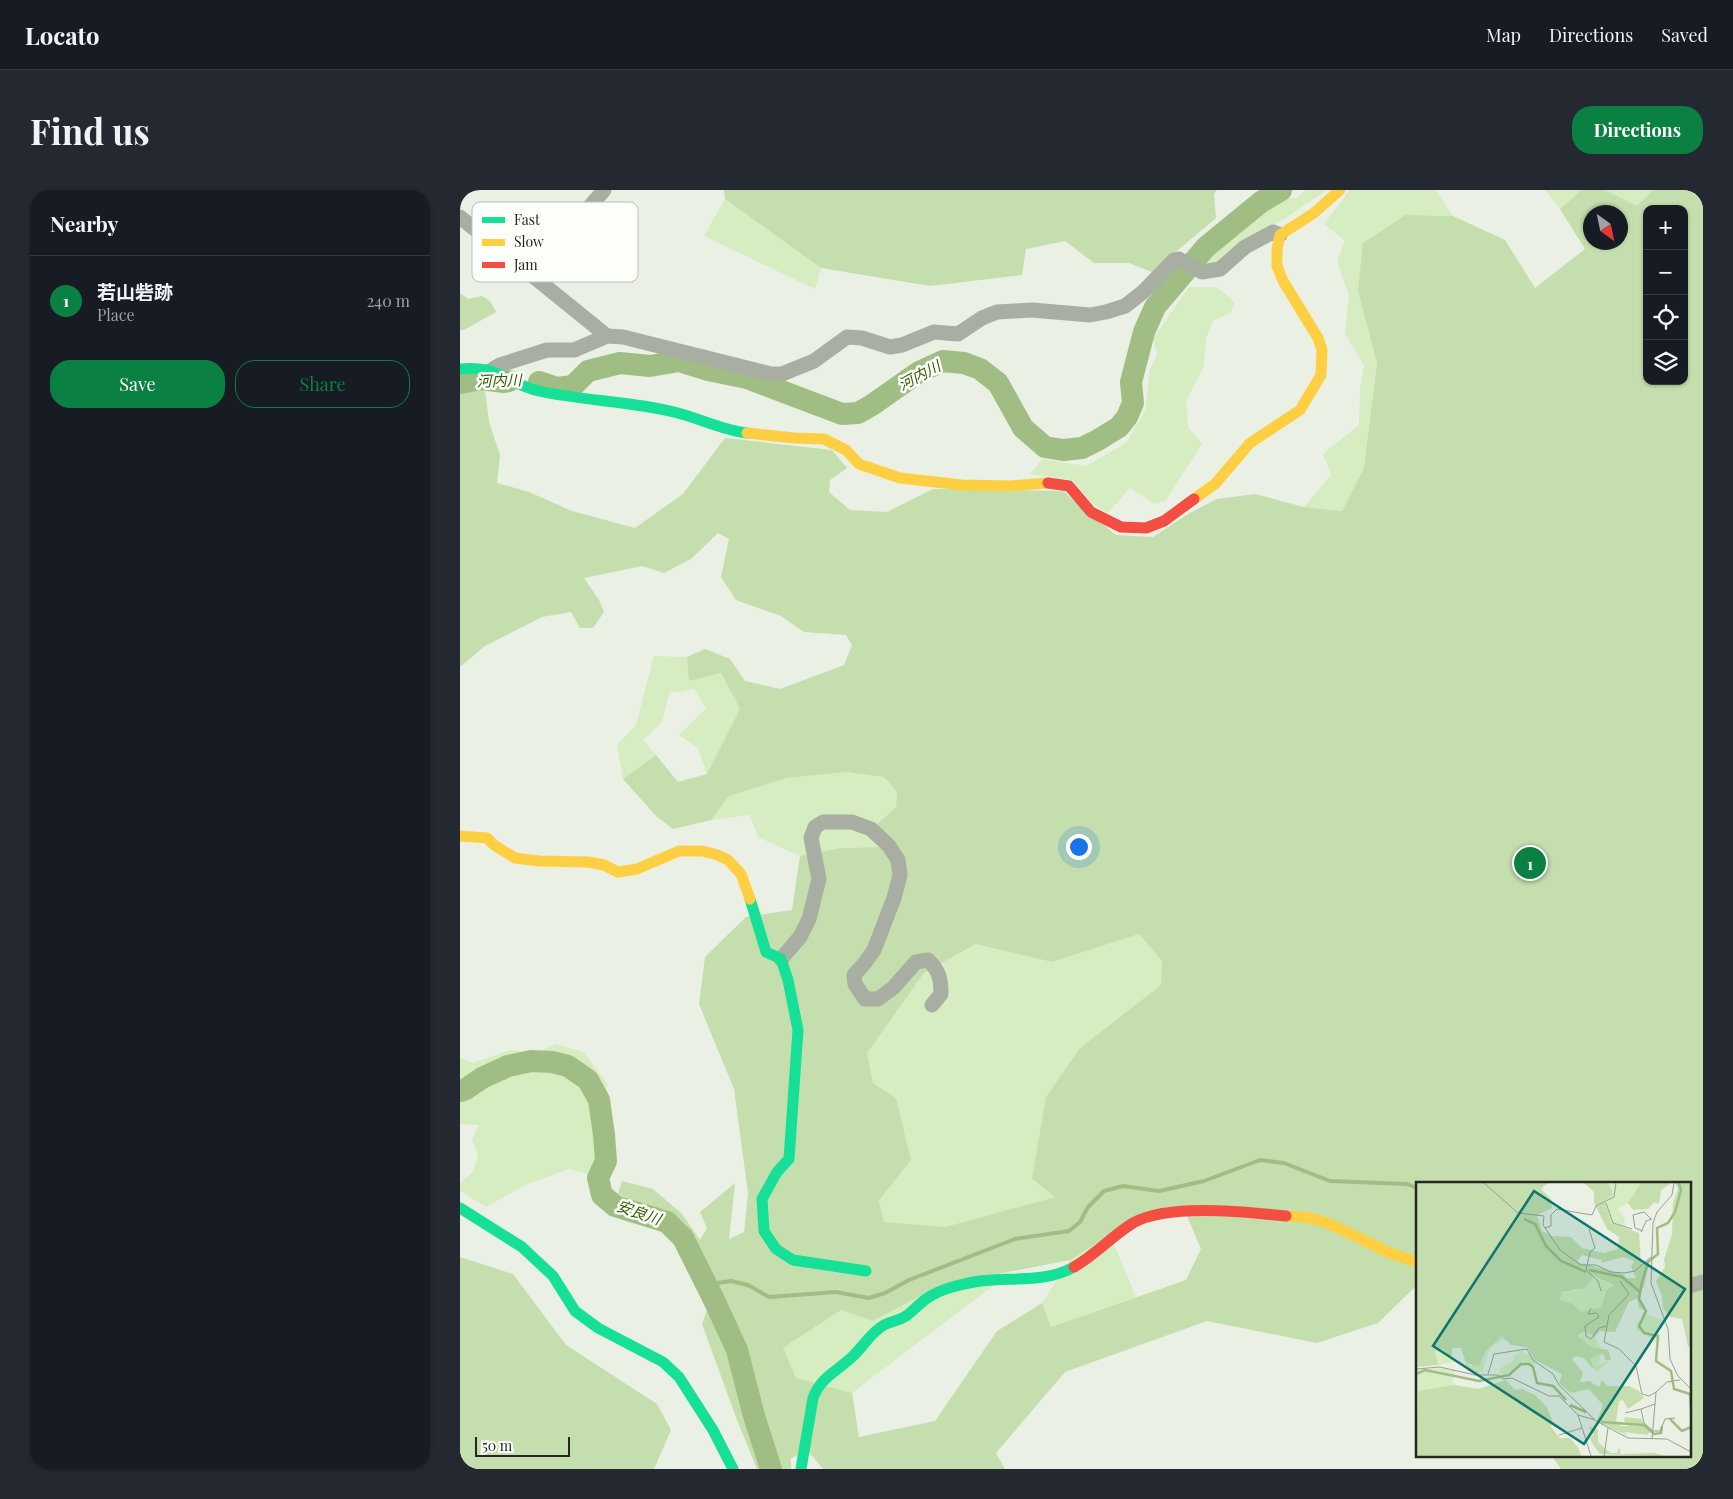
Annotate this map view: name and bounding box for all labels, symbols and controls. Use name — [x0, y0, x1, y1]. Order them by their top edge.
text: Locato — [25, 19, 99, 51]
text: Map — [1486, 23, 1521, 47]
text: Directions — [1549, 23, 1633, 47]
text: Saved — [1661, 23, 1708, 47]
button: Directions — [1572, 106, 1703, 154]
text: Find us — [30, 107, 150, 154]
legend — [472, 202, 638, 282]
north arrow — [1583, 205, 1628, 250]
map controls — [1643, 205, 1688, 385]
button: + — [1643, 205, 1688, 250]
text: Nearby — [50, 209, 119, 237]
text: Fast — [514, 210, 541, 229]
text: Slow — [514, 232, 544, 251]
button: − — [1643, 250, 1688, 295]
text: Jam — [513, 255, 538, 274]
text: 若山砦跡 — [97, 278, 173, 304]
text: 1 — [63, 290, 69, 311]
text: 240 m — [367, 290, 410, 311]
button: locate — [1643, 295, 1688, 340]
text: Place — [97, 304, 135, 325]
button: layers — [1643, 340, 1688, 385]
water label: 河内川 — [894, 355, 945, 394]
button: Save — [50, 360, 225, 408]
button: Share — [235, 360, 410, 408]
water label: 河内川 — [476, 369, 524, 391]
your location — [1066, 834, 1092, 860]
pin: 1 — [1514, 844, 1546, 882]
inset map — [1416, 1182, 1690, 1456]
water label: 安良川 — [614, 1195, 665, 1229]
scale bar — [475, 1434, 570, 1457]
text: 50 m — [482, 1436, 512, 1455]

